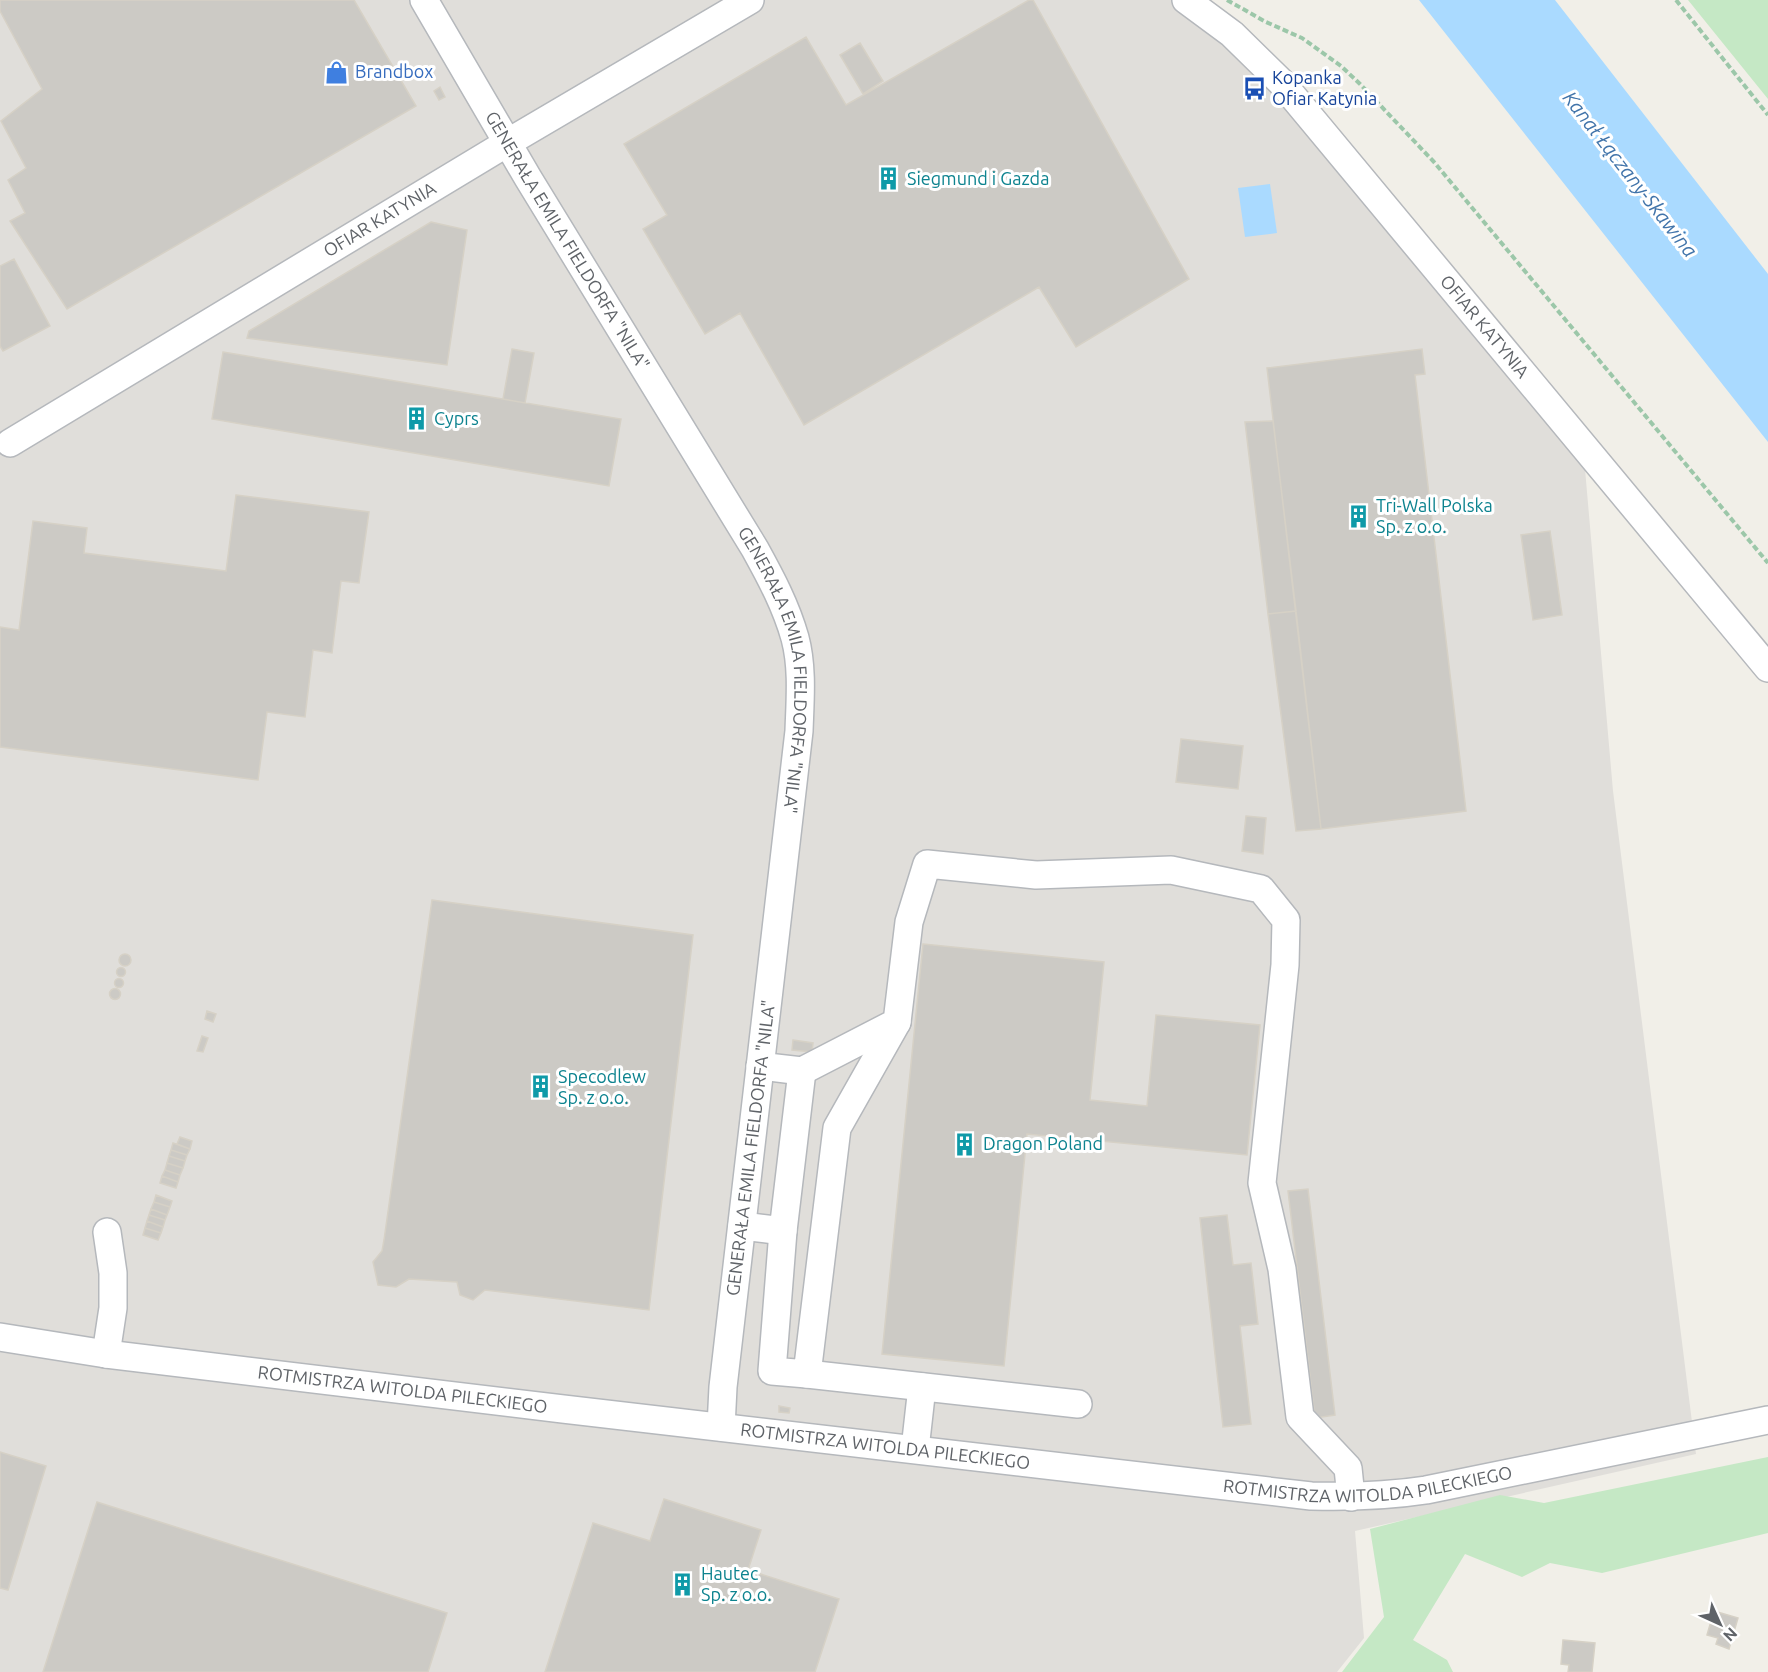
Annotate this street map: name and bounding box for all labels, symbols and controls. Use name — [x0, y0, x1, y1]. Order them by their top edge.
shop icon: Brandbox — [324, 59, 350, 85]
place label: Brandbox — [355, 61, 433, 81]
place label: Kopanka Ofiar Katynia — [1272, 67, 1377, 108]
bus stop icon: Kopanka Ofiar Katynia — [1241, 75, 1267, 101]
water label: Kanał Łączany-Skawina — [1559, 86, 1702, 261]
street label: GENERAŁA EMILA FIELDORFA "NILA" — [482, 107, 654, 373]
building icon: Siegmund i Gazda — [876, 166, 902, 192]
place label: Siegmund i Gazda — [907, 168, 1049, 188]
street label: OFIAR KATYNIA — [320, 177, 439, 260]
street label: OFIAR KATYNIA — [1437, 271, 1534, 382]
building icon: Cyprs — [403, 406, 429, 432]
place label: Cyprs — [434, 408, 479, 428]
place label: Tri-Wall Polska Sp. z o.o. — [1376, 495, 1493, 536]
building icon: Tri-Wall Polska Sp. z o.o. — [1345, 503, 1371, 529]
street label: GENERAŁA EMILA FIELDORFA "NILA" — [735, 523, 811, 814]
street label: GENERAŁA EMILA FIELDORFA "NILA" — [722, 999, 778, 1297]
place label: Specodlew Sp. z o.o. — [558, 1066, 646, 1107]
building icon: Specodlew Sp. z o.o. — [527, 1074, 553, 1100]
building icon: Dragon Poland — [952, 1131, 978, 1157]
place label: Dragon Poland — [983, 1133, 1103, 1153]
street label: ROTMISTRZA WITOLDA PILECKIEGO — [257, 1361, 549, 1416]
street label: ROTMISTRZA WITOLDA PILECKIEGO — [739, 1419, 1031, 1472]
street label: ROTMISTRZA WITOLDA PILECKIEGO — [1222, 1462, 1514, 1505]
place label: Hautec Sp. z o.o. — [701, 1563, 772, 1604]
building icon: Hautec Sp. z o.o. — [670, 1571, 696, 1597]
north arrow — [1690, 1594, 1750, 1654]
text: N — [1720, 1624, 1741, 1645]

